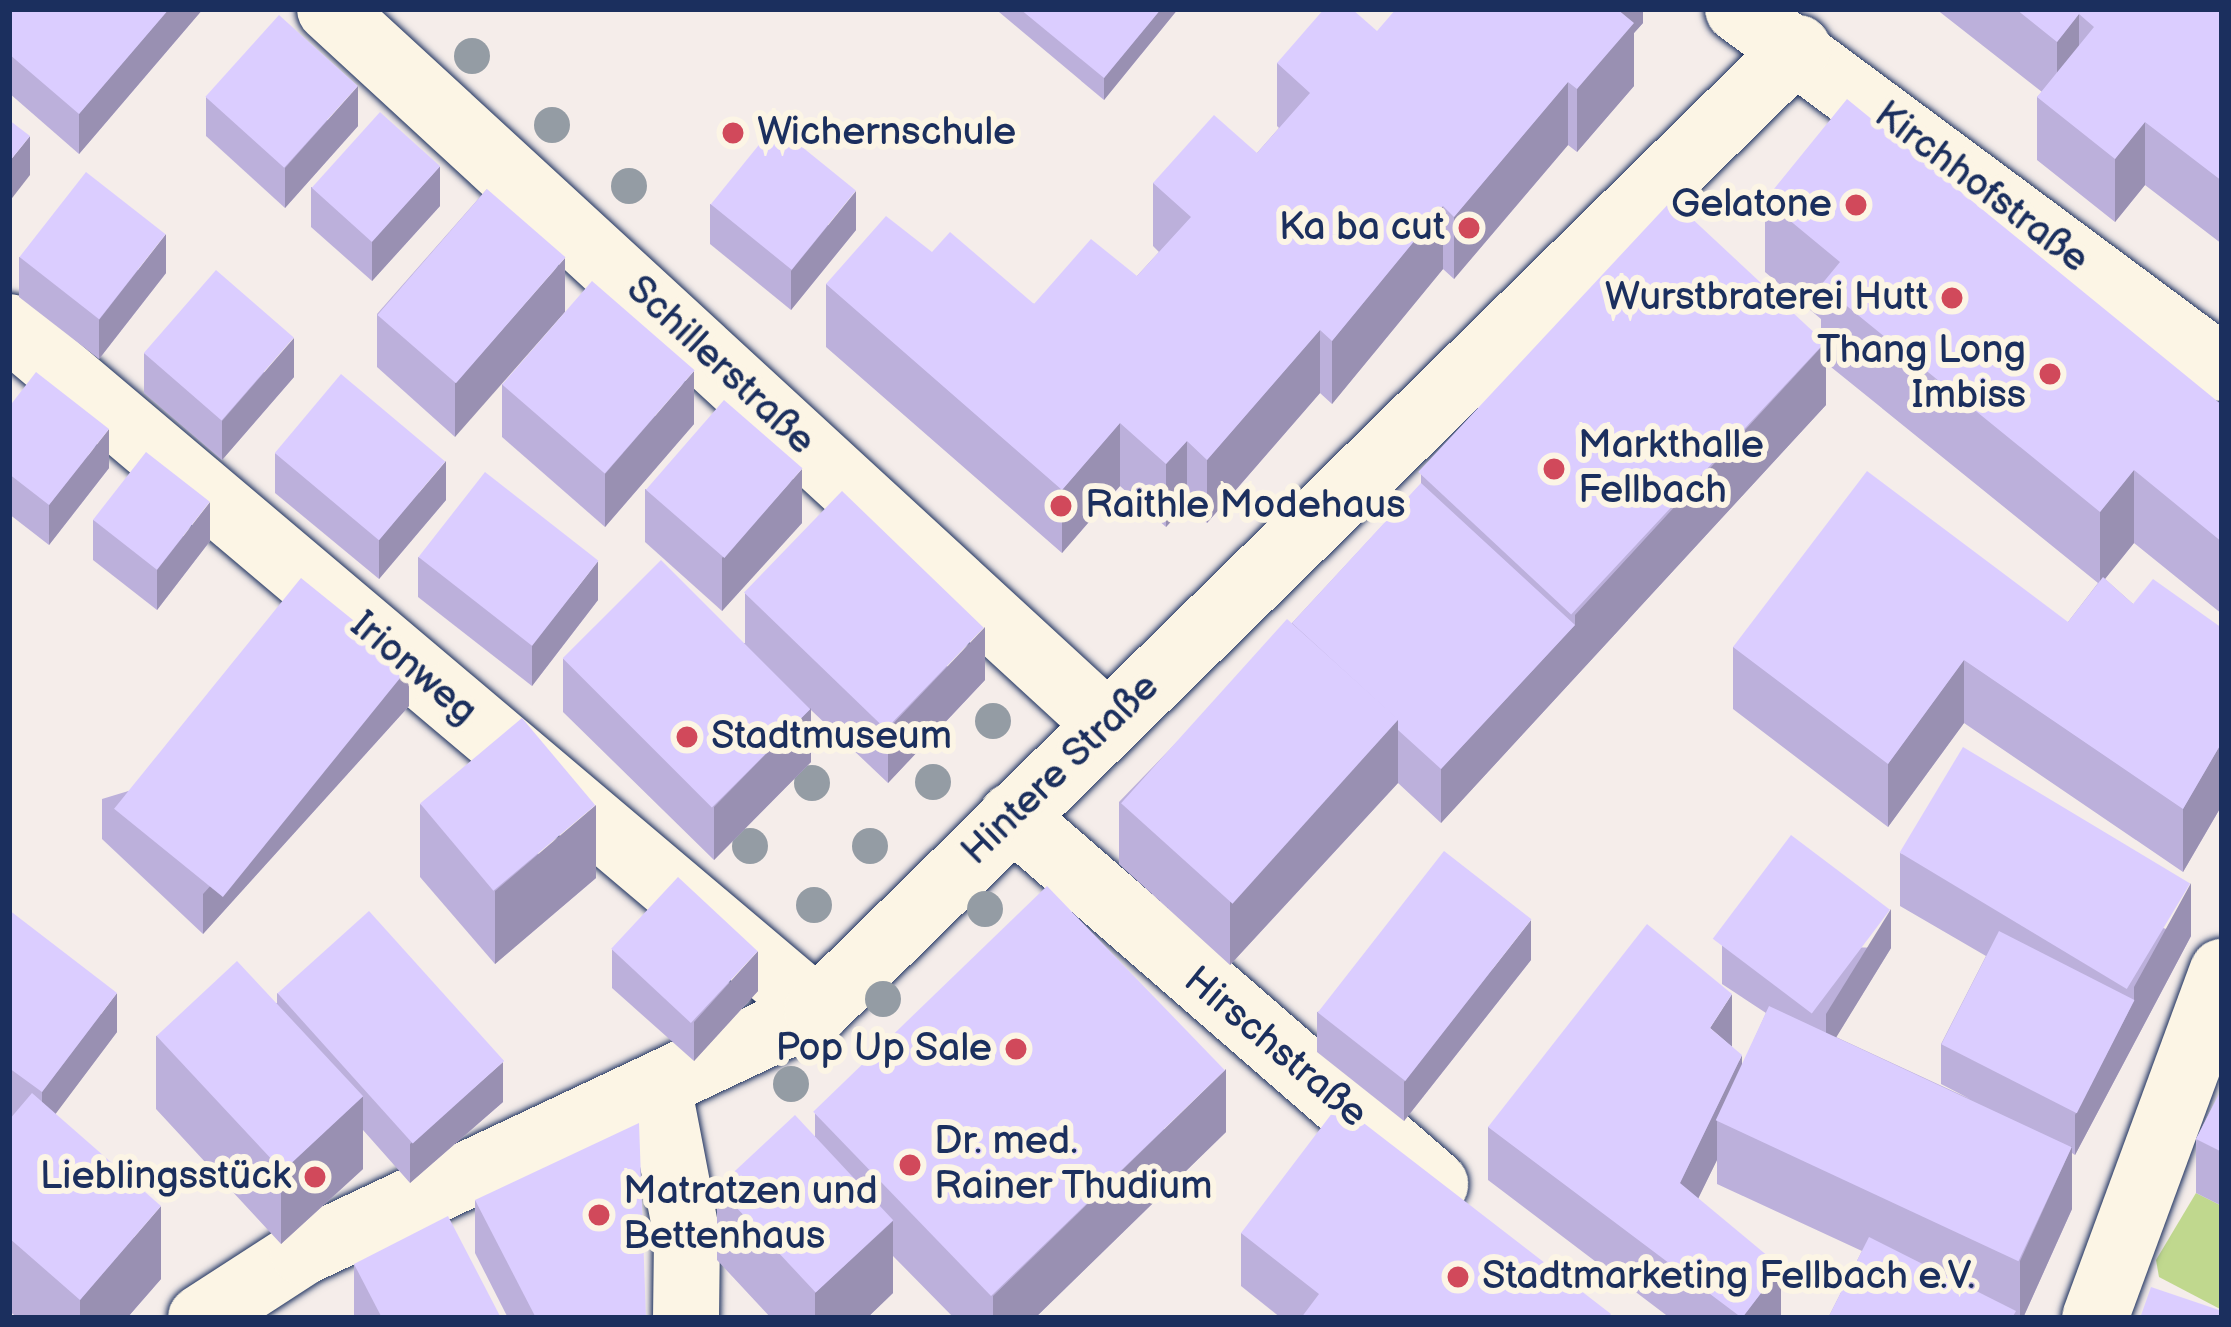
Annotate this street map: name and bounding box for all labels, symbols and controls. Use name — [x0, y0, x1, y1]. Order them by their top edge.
street label: Kirchhofstraße — [1865, 92, 2097, 284]
place label: Wichernschule — [757, 110, 1016, 156]
marker: Wichernschule — [720, 120, 746, 146]
place label: Gelatone — [1671, 182, 1832, 228]
marker: Gelatone — [1843, 192, 1869, 218]
place label: Ka ba cut — [1279, 205, 1445, 251]
marker: Ka ba cut — [1456, 215, 1482, 241]
street label: Schillerstraße — [616, 267, 824, 465]
place label: Wurstbraterei Hutt — [1605, 275, 1928, 321]
marker: Wurstbraterei Hutt — [1939, 285, 1965, 311]
place label: Thang Long Imbiss — [1817, 329, 2026, 420]
marker: Thang Long Imbiss — [2037, 361, 2063, 387]
place label: Markthalle Fellbach — [1578, 424, 1764, 515]
marker: Markthalle Fellbach — [1541, 456, 1567, 482]
place label: Raithle Modehaus — [1085, 483, 1406, 529]
marker: Raithle Modehaus — [1048, 493, 1074, 519]
street label: Irionweg — [340, 603, 486, 735]
street label: Hintere Straße — [953, 664, 1169, 876]
place label: Stadtmuseum — [711, 714, 952, 760]
marker: Stadtmuseum — [674, 724, 700, 750]
street label: Hirschstraße — [1174, 958, 1376, 1138]
place label: Pop Up Sale — [775, 1026, 992, 1072]
marker: Pop Up Sale — [1003, 1036, 1029, 1062]
place label: Dr. med. Rainer Thudium — [934, 1120, 1214, 1211]
marker: Dr. med. Rainer Thudium — [897, 1152, 923, 1178]
place label: Lieblingsstück — [40, 1154, 291, 1200]
marker: Lieblingsstück — [302, 1164, 328, 1190]
place label: Matratzen und Bettenhaus — [623, 1170, 878, 1261]
marker: Matratzen und Bettenhaus — [586, 1202, 612, 1228]
place label: Stadtmarketing Fellbach e.V. — [1482, 1254, 1975, 1300]
marker: Stadtmarketing Fellbach e.V. — [1445, 1264, 1471, 1290]

